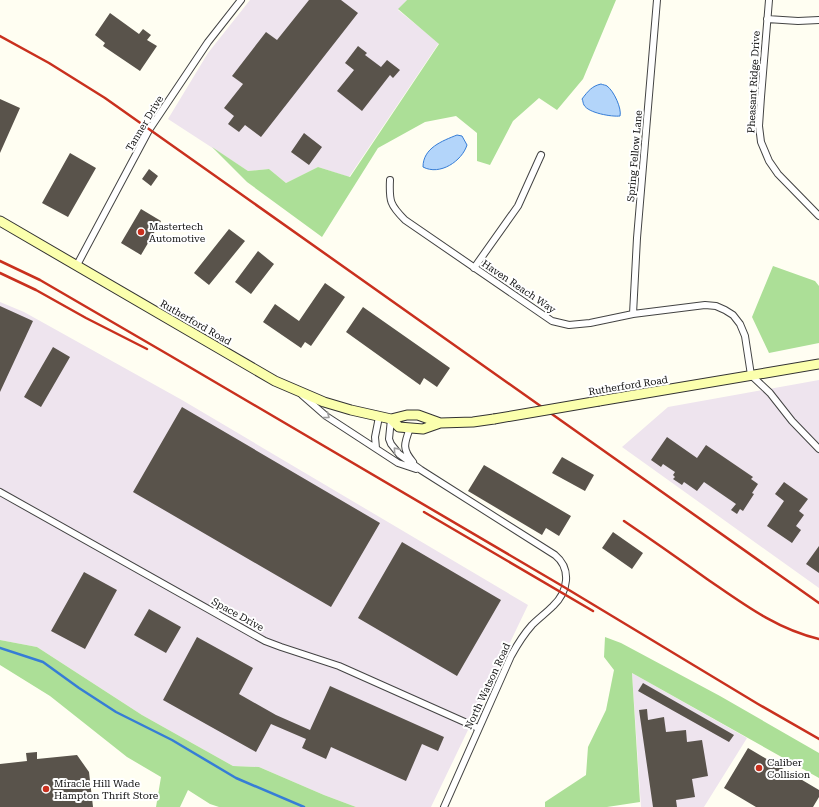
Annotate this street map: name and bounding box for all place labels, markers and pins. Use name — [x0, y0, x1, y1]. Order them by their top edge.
place label: Mastertech Automotive — [149, 221, 206, 244]
marker: Mastertech Automotive — [136, 227, 146, 237]
place label: Caliber Collision — [767, 757, 811, 780]
marker: Caliber Collision — [754, 763, 764, 773]
place label: Miracle Hill Wade Hampton Thrift Store — [54, 778, 159, 801]
marker: Miracle Hill Wade Hampton Thrift Store — [41, 784, 51, 794]

